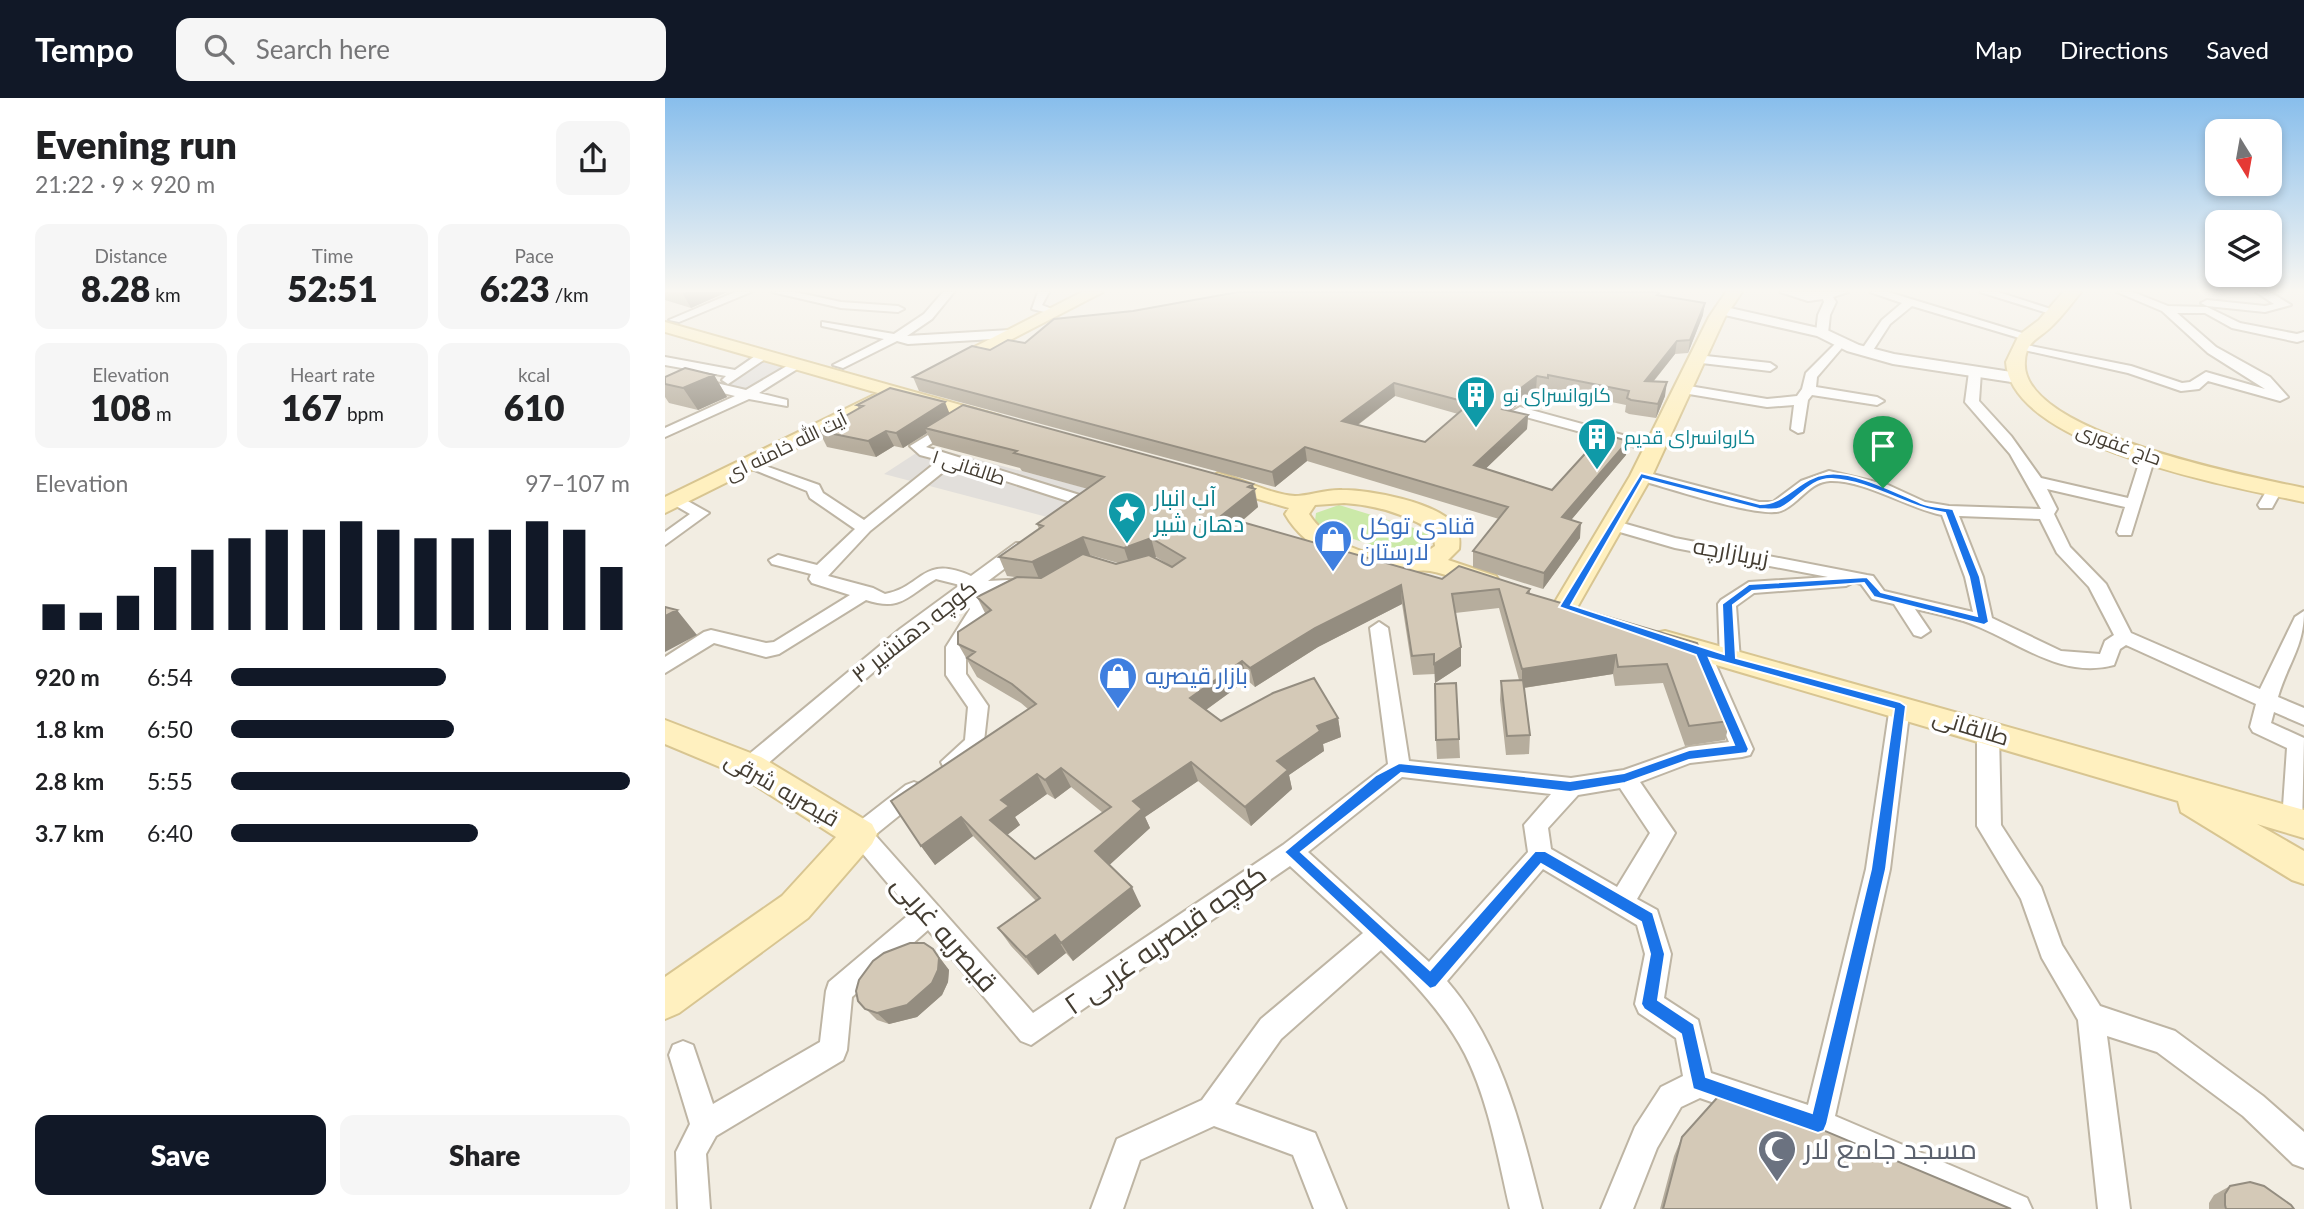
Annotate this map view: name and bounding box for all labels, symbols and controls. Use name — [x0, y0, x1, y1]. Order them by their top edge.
search box — [176, 18, 666, 81]
text: Tempo — [35, 29, 134, 69]
icon: search — [200, 30, 238, 68]
text: Search here — [256, 33, 390, 65]
text: Map — [1975, 35, 2022, 64]
text: Directions — [2060, 35, 2168, 64]
text: Saved — [2206, 35, 2269, 64]
north arrow — [2205, 119, 2282, 196]
map controls — [2205, 119, 2282, 287]
text: Evening run — [35, 121, 237, 167]
button: share — [556, 121, 630, 195]
text: 21:22 · 9 × 920 m — [35, 170, 215, 198]
button: layers — [2205, 210, 2282, 287]
text: Distance — [94, 244, 167, 267]
text: Time — [312, 244, 353, 267]
text: Pace — [514, 244, 554, 267]
text: 8.28 — [81, 267, 150, 309]
text: 52:51 — [287, 267, 378, 309]
text: 6:23 — [480, 267, 550, 309]
text: km — [150, 283, 181, 306]
text: /km — [550, 283, 589, 306]
text: Elevation — [92, 363, 169, 386]
text: Heart rate — [290, 363, 375, 386]
text: kcal — [518, 363, 550, 386]
building icon: کاروانسرای نو — [1455, 374, 1497, 429]
place label: کاروانسرای نو — [1503, 383, 1611, 407]
text: 108 — [90, 386, 151, 428]
text: 167 — [281, 386, 342, 428]
text: 610 — [504, 386, 565, 428]
text: m — [151, 402, 172, 425]
text: bpm — [342, 402, 384, 425]
street label: آیت الله خامنه ای — [721, 406, 851, 486]
building icon: کاروانسرای قدیم — [1576, 416, 1618, 471]
pin — [1853, 416, 1913, 488]
street label: حاج غفوری — [2073, 418, 2165, 472]
place label: کاروانسرای قدیم — [1624, 425, 1755, 451]
icon: arrive — [1864, 427, 1902, 465]
street label: طالقانی ۱ — [929, 444, 1009, 490]
text: Elevation — [35, 469, 128, 497]
text: 97–107 m — [525, 469, 630, 497]
place label: آب انبار دهان شیر — [1152, 483, 1244, 538]
place icon: آب انبار دهان شیر — [1106, 490, 1148, 545]
place label: قنادی توکل لارستان — [1360, 511, 1475, 566]
shop icon: قنادی توکل لارستان — [1312, 518, 1354, 573]
street label: زیربازارچه — [1691, 531, 1771, 573]
street label: کوچه دهنشیر ۳ — [845, 573, 983, 689]
shop icon: بازار قیصریه — [1097, 655, 1139, 710]
place label: بازار قیصریه — [1145, 661, 1248, 689]
text: 920 m — [35, 663, 100, 691]
text: 6:54 — [147, 663, 193, 691]
street label: طالقانی — [1930, 701, 2013, 752]
text: 1.8 km — [35, 715, 104, 743]
text: 6:50 — [147, 715, 193, 743]
street label: قیصریه شرقی — [720, 744, 845, 833]
text: 2.8 km — [35, 767, 104, 795]
text: 5:55 — [147, 767, 193, 795]
text: 3.7 km — [35, 819, 104, 847]
text: 6:40 — [147, 819, 193, 847]
street label: کوچه قیصریه غربی ۲ — [1057, 856, 1274, 1023]
street label: قیصریه غربی — [885, 867, 1006, 999]
button: Save — [35, 1115, 326, 1195]
button: Share — [340, 1115, 630, 1195]
mosque icon: مسجد جامع لار — [1756, 1128, 1798, 1183]
place label: مسجد جامع لار — [1802, 1131, 1977, 1168]

